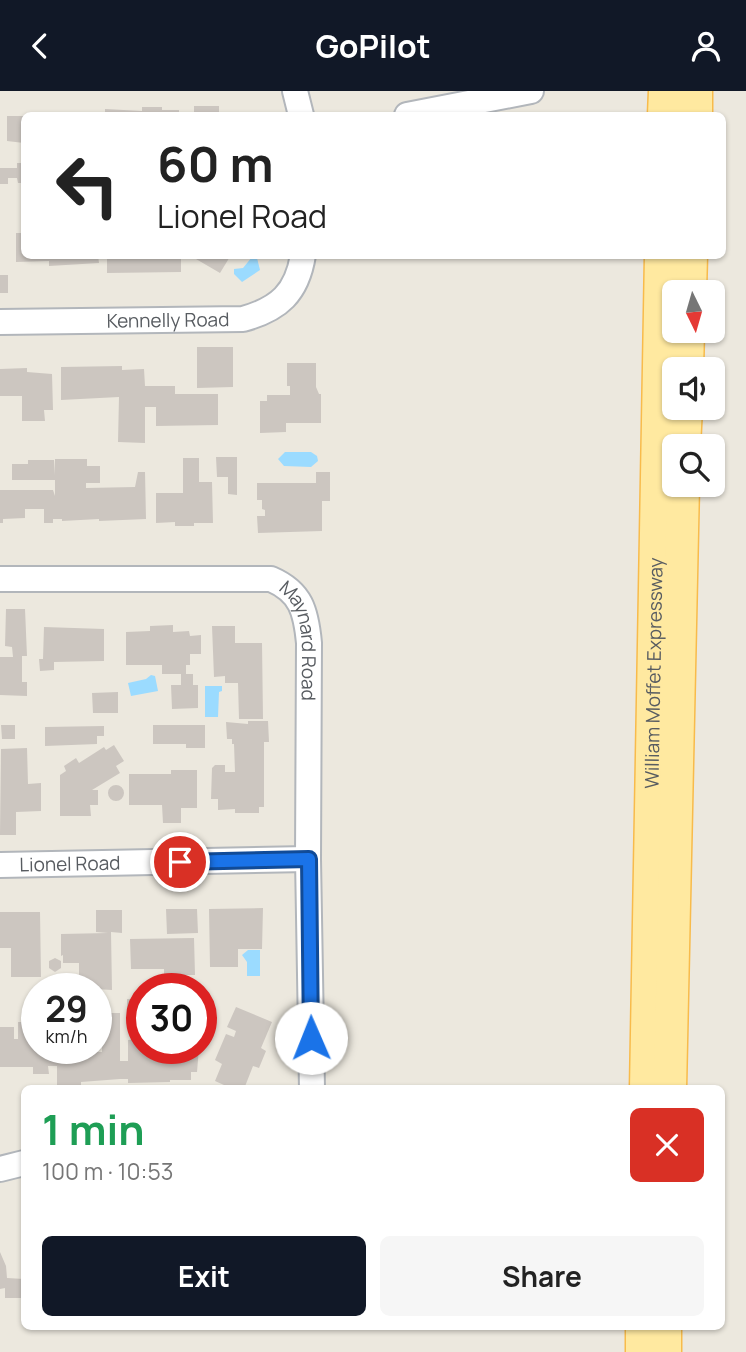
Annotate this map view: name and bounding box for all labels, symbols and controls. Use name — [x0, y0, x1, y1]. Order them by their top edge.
text: GoPilot — [315, 24, 431, 68]
icon: back — [21, 27, 59, 65]
icon: person — [687, 27, 725, 65]
text: 60 m — [157, 130, 274, 197]
icon: left — [42, 140, 133, 231]
text: Lionel Road — [157, 194, 327, 238]
north arrow — [662, 280, 724, 343]
map controls — [662, 280, 725, 497]
street label: Kennelly Road — [106, 306, 230, 334]
button: sound — [662, 357, 725, 420]
button: search — [662, 434, 725, 497]
street label: William Moffet Expressway — [638, 557, 669, 789]
street label: Maynard Road — [274, 574, 322, 701]
pin — [150, 832, 210, 892]
icon: arrive — [161, 843, 199, 881]
street label: Lionel Road — [19, 850, 121, 878]
speed limit sign: 30 — [126, 973, 217, 1064]
text: 29 — [45, 985, 88, 1033]
position arrow — [274, 1001, 348, 1075]
text: km/h — [46, 1024, 87, 1048]
text: 1 min — [42, 1100, 145, 1158]
button: close — [630, 1108, 704, 1182]
text: 100 m · 10:53 — [42, 1155, 173, 1187]
button: Exit — [42, 1236, 366, 1316]
button: Share — [380, 1236, 704, 1316]

